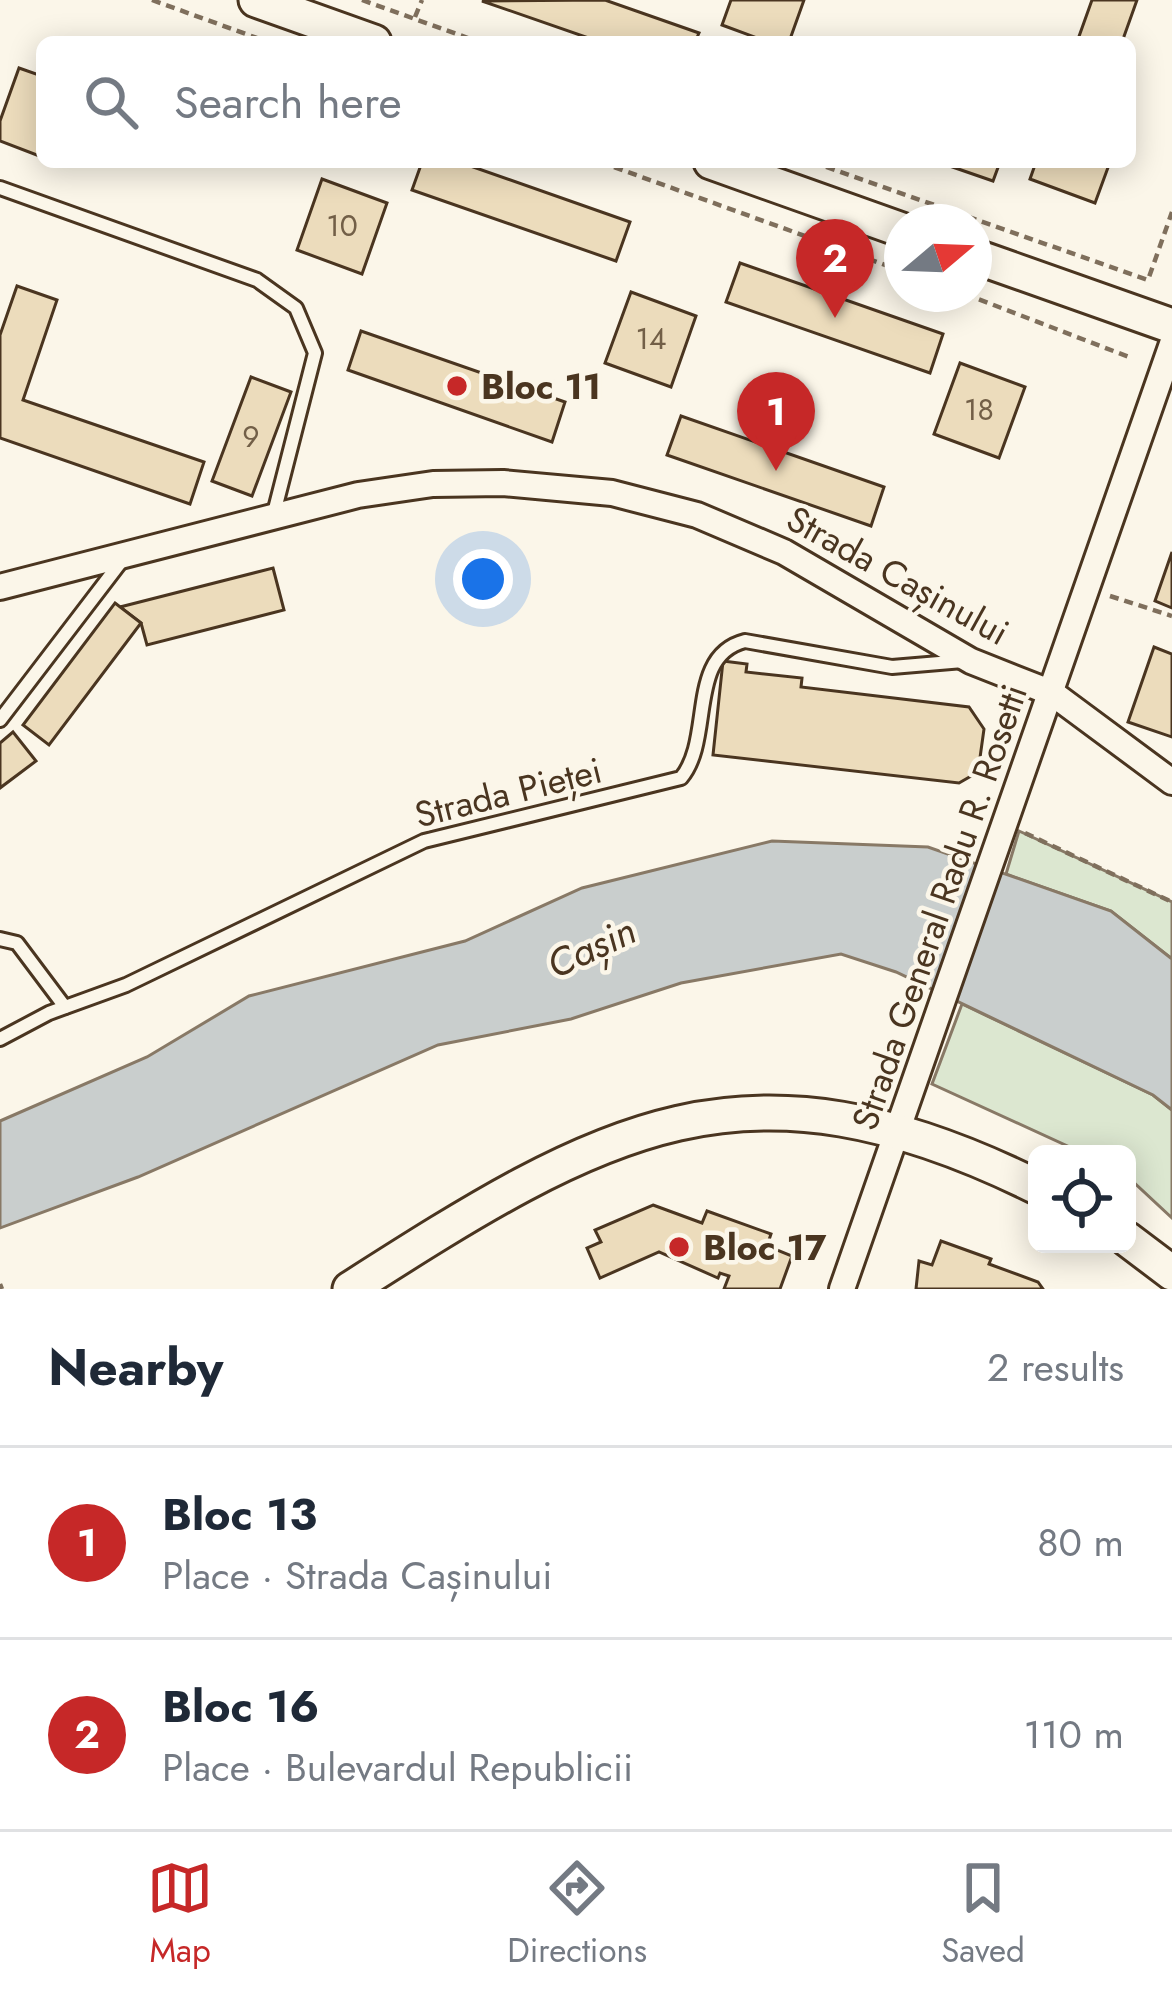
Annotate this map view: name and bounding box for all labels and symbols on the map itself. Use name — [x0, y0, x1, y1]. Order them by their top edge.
house number: 10 — [326, 204, 358, 247]
north arrow — [884, 204, 992, 312]
pin: 2 — [796, 219, 874, 318]
house number: 14 — [636, 317, 667, 360]
place label: Bloc 11 — [481, 360, 601, 412]
pin: 1 — [737, 372, 815, 471]
marker: Bloc 11 — [444, 373, 470, 399]
house number: 18 — [964, 388, 994, 431]
house number: 9 — [242, 415, 260, 458]
street label: Strada Cașinului — [777, 492, 1019, 658]
your location — [453, 549, 513, 609]
street label: Strada General Radu R. Rosetti — [838, 677, 1040, 1137]
street label: Strada Pieței — [409, 744, 607, 840]
water label: Cașin — [537, 902, 645, 993]
place label: Bloc 17 — [703, 1221, 827, 1273]
marker: Bloc 17 — [666, 1234, 692, 1260]

